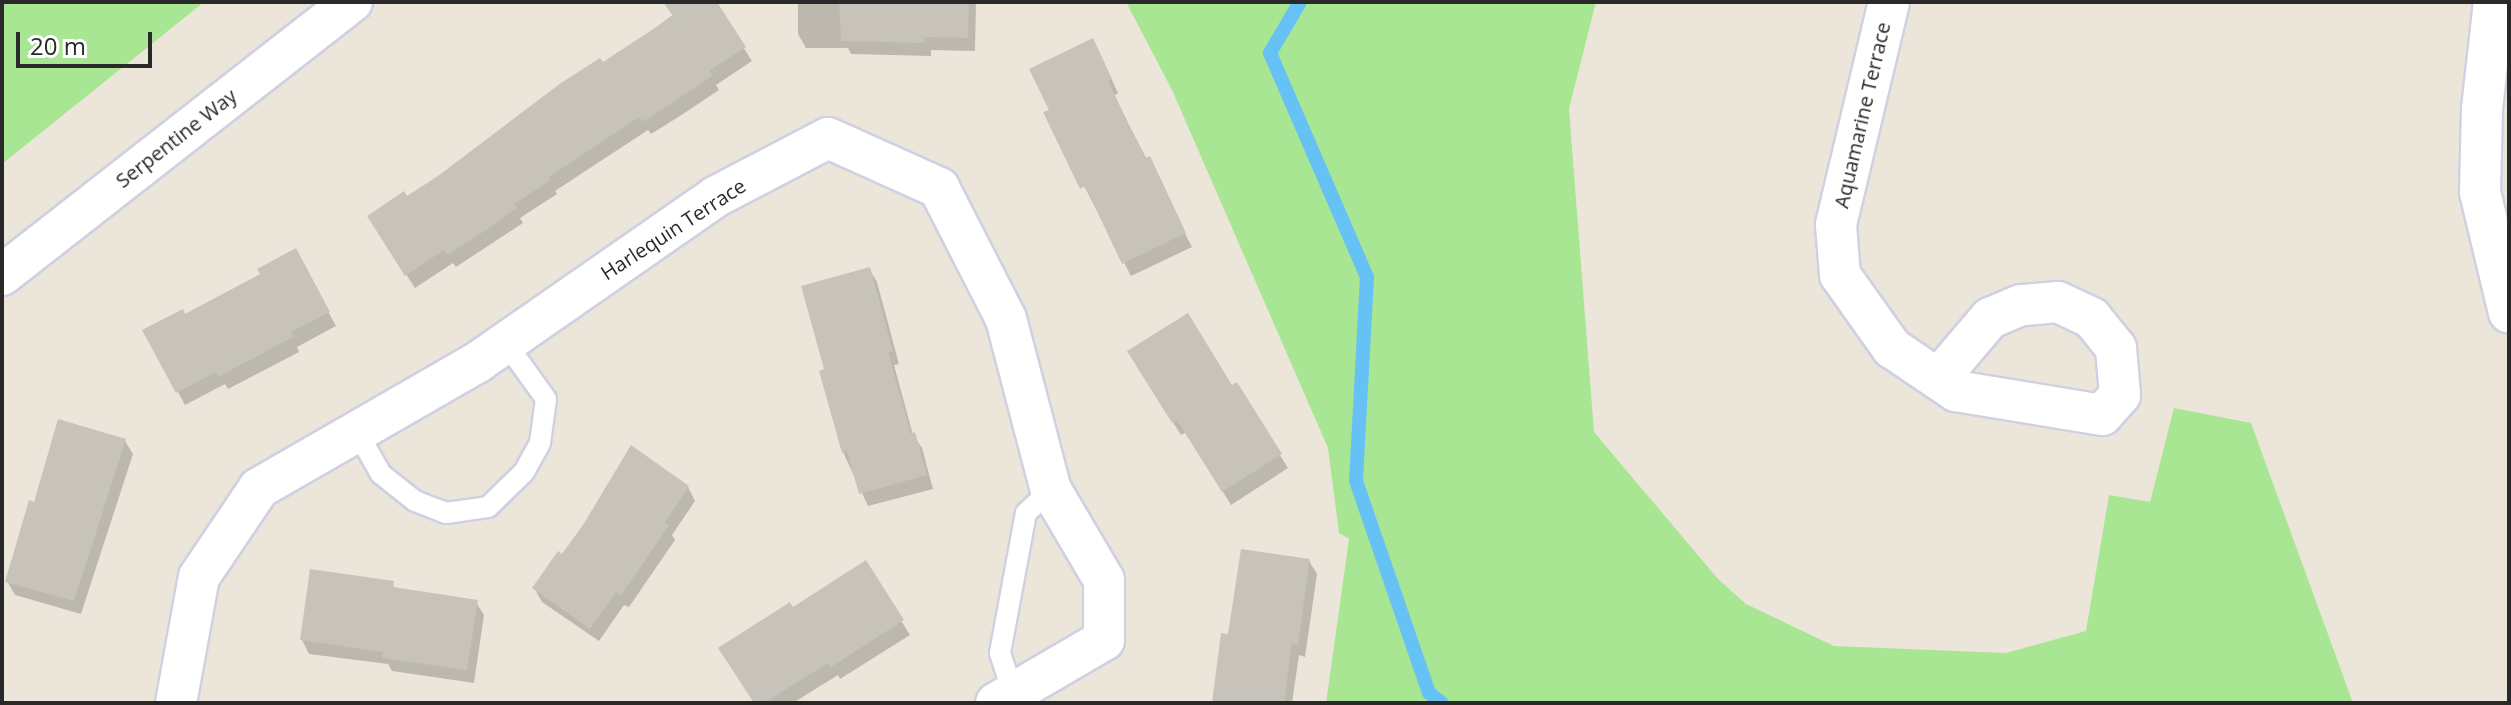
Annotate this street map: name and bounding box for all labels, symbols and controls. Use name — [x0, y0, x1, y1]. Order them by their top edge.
scale bar — [20, 16, 156, 66]
street label: Aquamarine Terrace — [1829, 20, 1895, 210]
text: 20 m — [30, 29, 86, 62]
street label: Serpentine Way — [111, 83, 241, 193]
street label: Harlequin Terrace — [596, 173, 750, 285]

